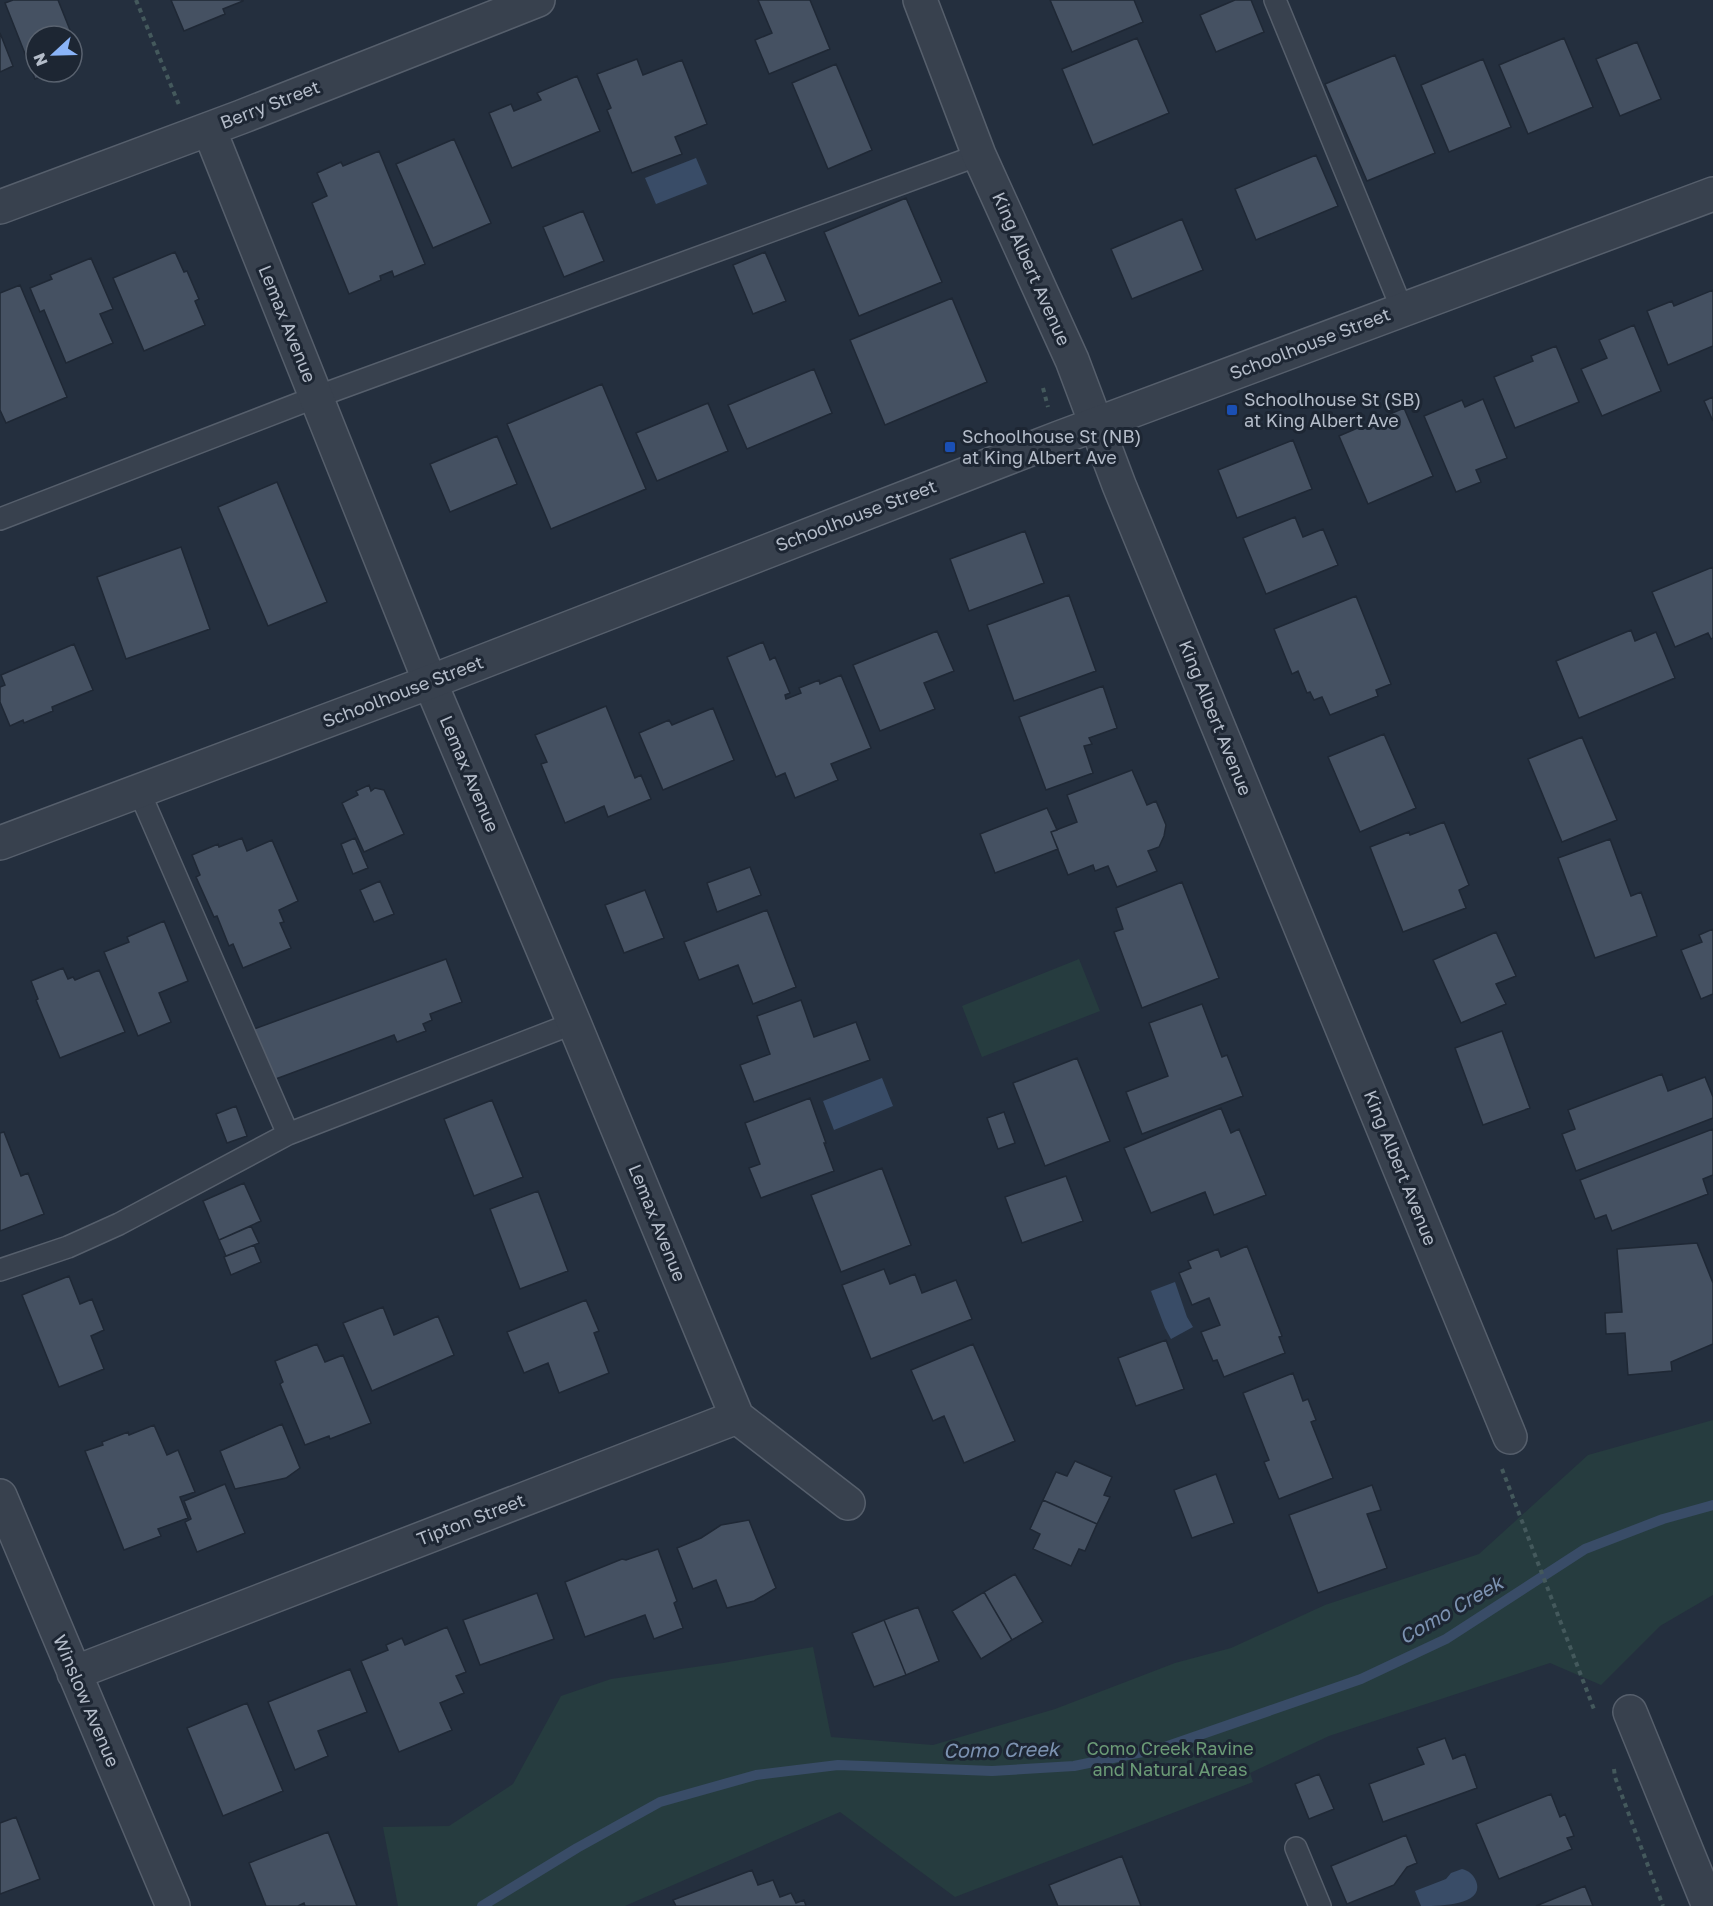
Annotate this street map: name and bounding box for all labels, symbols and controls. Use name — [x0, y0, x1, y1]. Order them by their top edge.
north arrow — [24, 24, 84, 84]
text: N — [29, 50, 52, 69]
street label: Berry Street — [217, 75, 323, 133]
street label: King Albert Avenue — [988, 189, 1076, 349]
street label: Lemax Avenue — [254, 262, 321, 385]
street label: Schoolhouse Street — [1226, 302, 1393, 384]
place label: Schoolhouse St (SB) at King Albert Ave — [1244, 388, 1421, 431]
marker: Schoolhouse St (SB) at King Albert Ave — [1225, 403, 1239, 417]
place label: Schoolhouse St (NB) at King Albert Ave — [962, 425, 1141, 468]
marker: Schoolhouse St (NB) at King Albert Ave — [943, 440, 957, 454]
street label: Schoolhouse Street — [772, 474, 939, 556]
street label: King Albert Avenue — [1175, 637, 1257, 798]
street label: Schoolhouse Street — [319, 650, 486, 732]
street label: Lemax Avenue — [435, 712, 504, 835]
street label: King Albert Avenue — [1360, 1087, 1442, 1248]
street label: Lemax Avenue — [624, 1161, 691, 1284]
street label: Tipton Street — [414, 1488, 528, 1550]
water label: Como Creek — [1394, 1568, 1509, 1649]
street label: Winslow Avenue — [49, 1631, 125, 1770]
water label: Como Creek — [943, 1736, 1062, 1762]
park label: Como Creek Ravine and Natural Areas — [1086, 1737, 1254, 1780]

